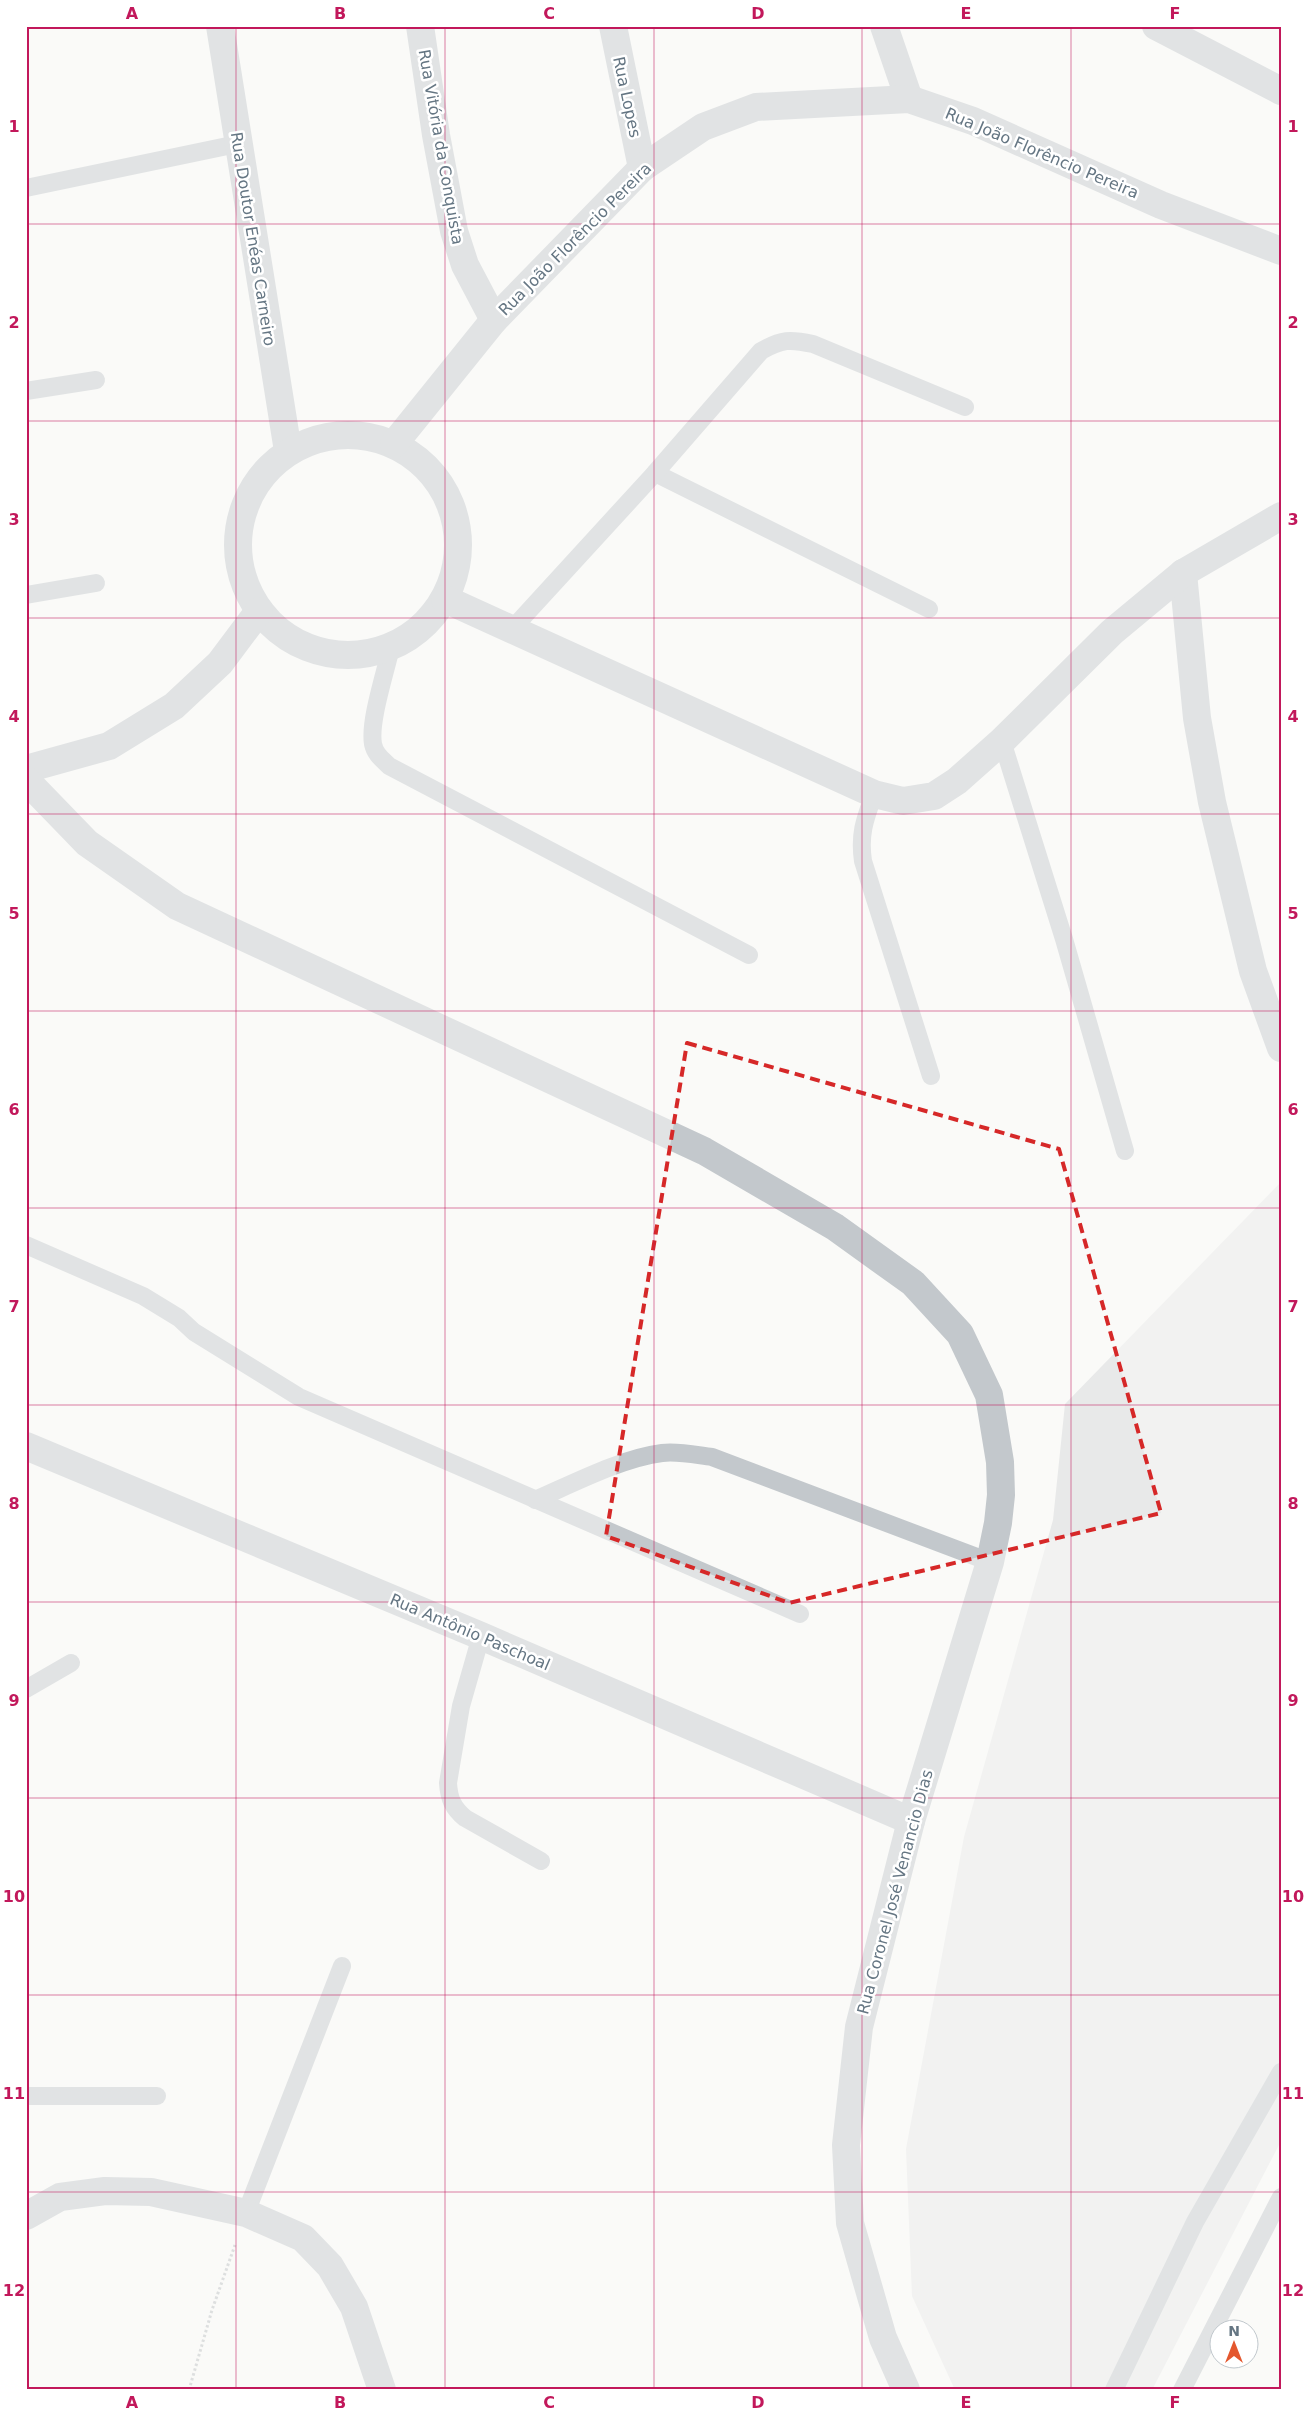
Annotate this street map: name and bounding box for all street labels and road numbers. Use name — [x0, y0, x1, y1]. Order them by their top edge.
street label: Rua Vitória da Conquista — [414, 48, 468, 246]
street label: Rua Lopes — [609, 55, 645, 139]
street label: Rua João Florêncio Pereira — [942, 104, 1142, 202]
street label: Rua Doutor Enéas Carneiro — [227, 131, 279, 347]
street label: Rua João Florêncio Pereira — [495, 159, 655, 319]
street label: Rua Antônio Paschoal — [387, 1590, 553, 1674]
street label: Rua Coronel José Venancio Dias — [853, 1768, 937, 2016]

